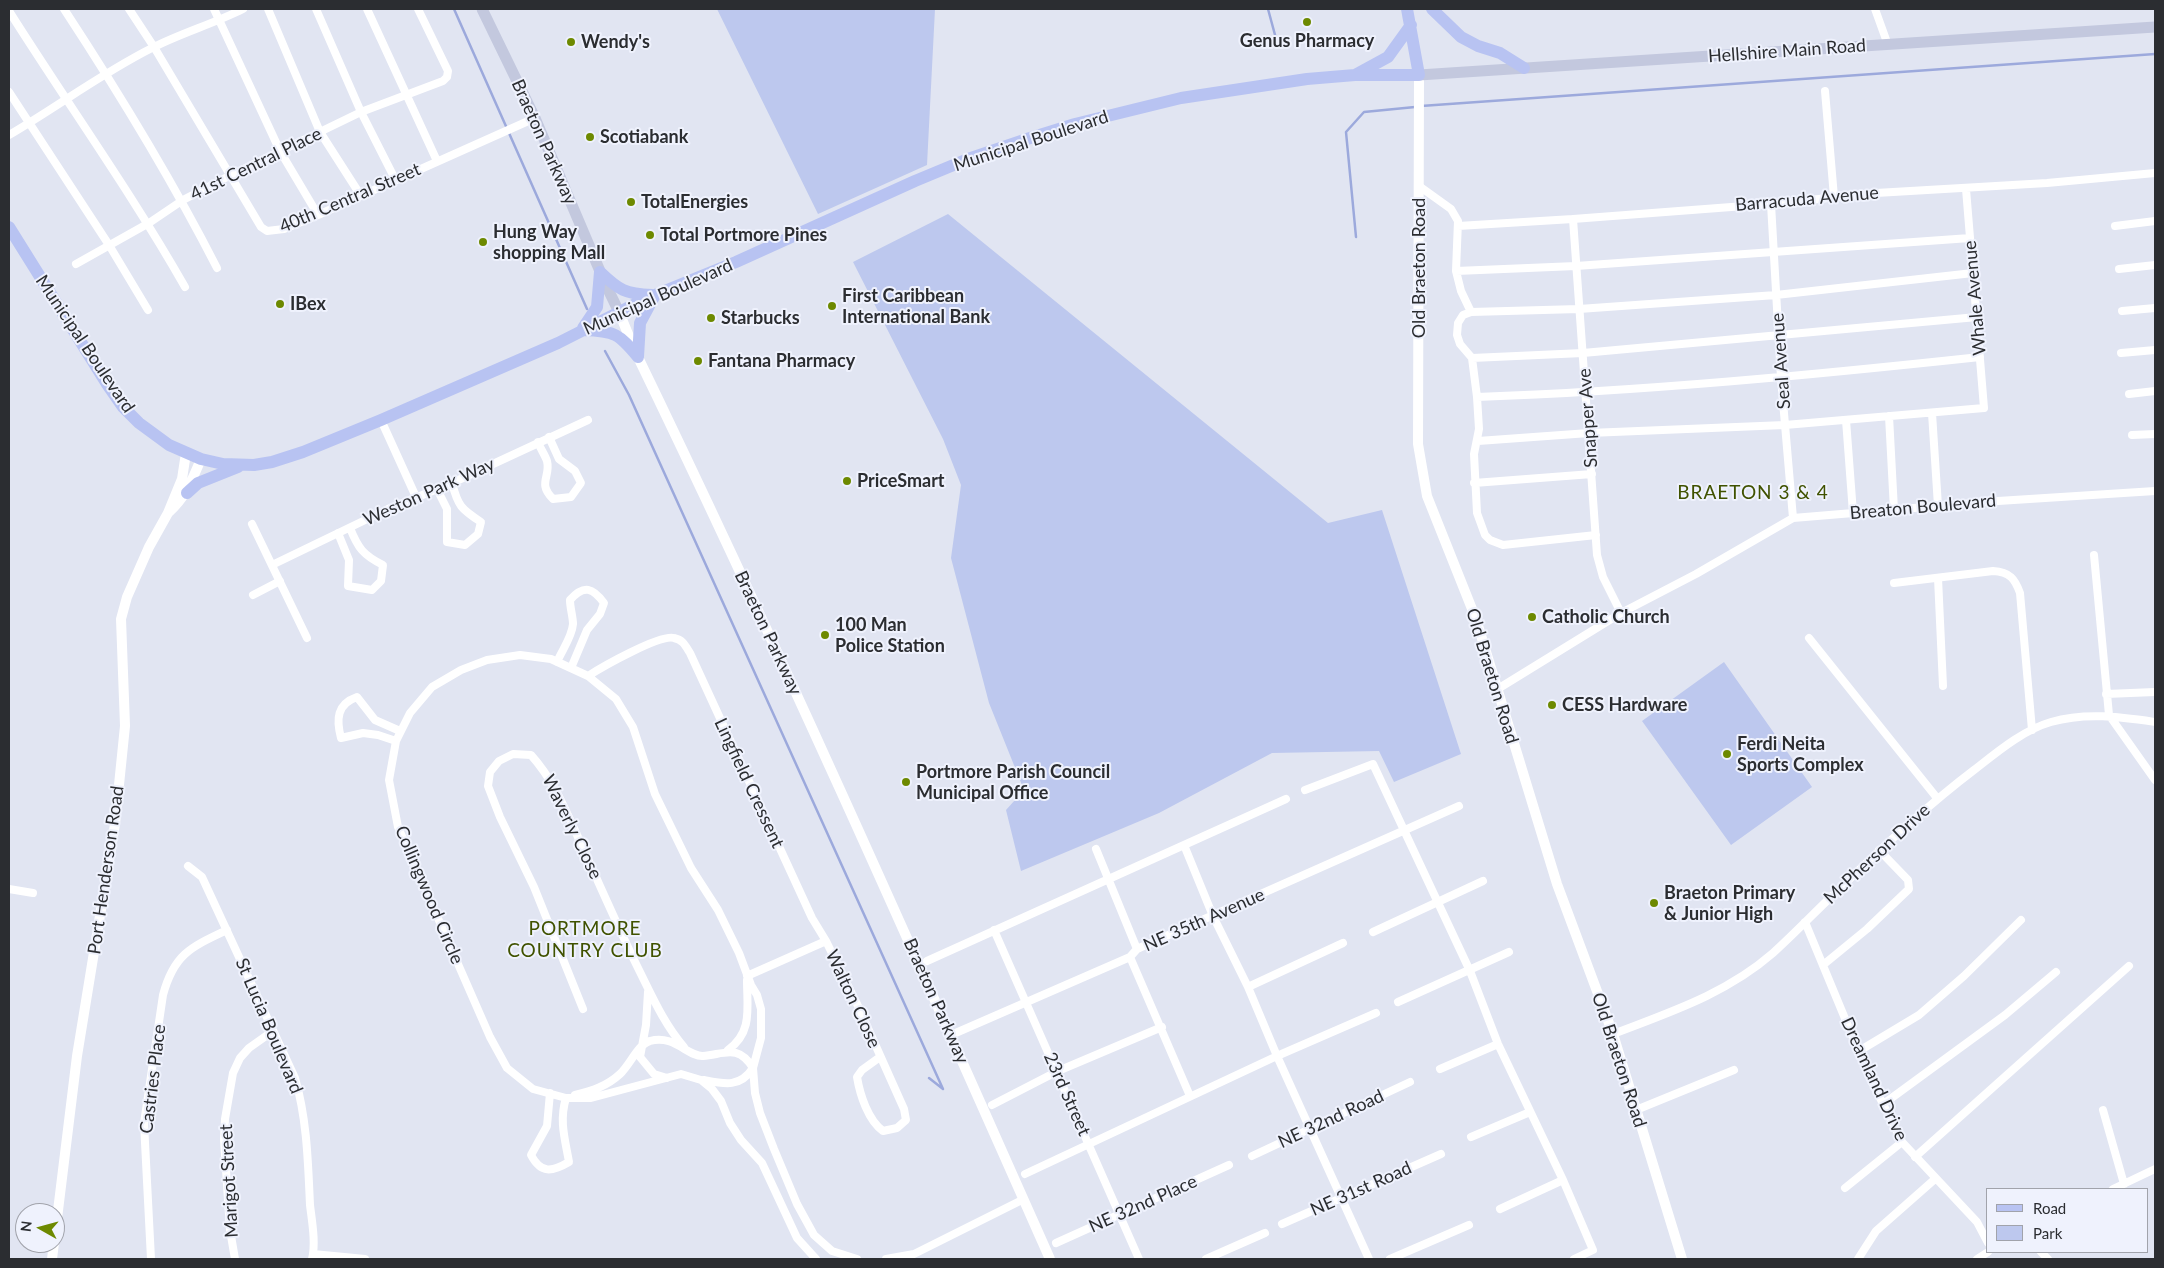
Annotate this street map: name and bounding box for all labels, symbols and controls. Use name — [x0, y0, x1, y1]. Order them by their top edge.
marker: Genus Pharmacy — [1301, 16, 1313, 28]
place label: Genus Pharmacy — [1240, 30, 1374, 52]
place label: Wendy's — [581, 31, 650, 53]
street label: Hellshire Main Road — [1707, 35, 1867, 67]
marker: Wendy's — [565, 36, 577, 48]
street label: Braeton Parkway — [507, 76, 581, 208]
street label: Municipal Boulevard — [951, 106, 1111, 176]
street label: 41st Central Place — [187, 123, 325, 205]
place label: Scotiabank — [600, 126, 688, 148]
marker: Scotiabank — [584, 131, 596, 143]
street label: 40th Central Street — [276, 158, 424, 238]
street label: Barracuda Avenue — [1734, 182, 1880, 216]
place label: TotalEnergies — [641, 191, 748, 213]
marker: TotalEnergies — [625, 196, 637, 208]
street label: Old Braeton Road — [1408, 198, 1430, 338]
place label: Hung Way shopping Mall — [493, 221, 605, 264]
place label: Total Portmore Pines — [660, 224, 827, 246]
marker: Total Portmore Pines — [644, 229, 656, 241]
marker: Hung Way shopping Mall — [477, 236, 489, 248]
street label: Whale Avenue — [1959, 240, 1991, 356]
street label: Municipal Boulevard — [580, 254, 736, 340]
street label: Municipal Boulevard — [31, 271, 139, 417]
place label: First Caribbean International Bank — [842, 285, 990, 328]
place label: IBex — [290, 293, 326, 315]
marker: IBex — [274, 298, 286, 310]
marker: First Caribbean International Bank — [826, 300, 838, 312]
place label: Starbucks — [721, 307, 800, 329]
marker: Starbucks — [705, 312, 717, 324]
street label: Seal Avenue — [1767, 312, 1795, 410]
place label: Fantana Pharmacy — [708, 350, 855, 372]
marker: Fantana Pharmacy — [692, 355, 704, 367]
street label: Snapper Ave — [1574, 368, 1602, 468]
street label: Weston Park Way — [360, 453, 498, 531]
place label: PriceSmart — [857, 470, 945, 492]
marker: PriceSmart — [841, 475, 853, 487]
district label: BRAETON 3 & 4 — [1676, 482, 1830, 504]
street label: Breaton Boulevard — [1849, 490, 1997, 524]
street label: Braeton Parkway — [730, 567, 806, 699]
street label: Old Braeton Road — [1461, 606, 1523, 746]
place label: Catholic Church — [1542, 606, 1670, 628]
marker: Catholic Church — [1526, 611, 1538, 623]
place label: 100 Man Police Station — [835, 614, 945, 656]
marker: 100 Man Police Station — [819, 629, 831, 641]
place label: CESS Hardware — [1562, 694, 1687, 716]
marker: CESS Hardware — [1546, 699, 1558, 711]
street label: Lingfield Cressent — [709, 715, 789, 851]
place label: Ferdi Neita Sports Complex — [1737, 733, 1864, 776]
marker: Ferdi Neita Sports Complex — [1721, 748, 1733, 760]
place label: Portmore Parish Council Municipal Office — [916, 761, 1110, 804]
street label: Waverly Close — [537, 771, 607, 883]
marker: Portmore Parish Council Municipal Office — [900, 776, 912, 788]
street label: Port Henderson Road — [83, 784, 129, 956]
street label: McPherson Drive — [1819, 799, 1935, 909]
street label: Collingwood Circle — [390, 823, 468, 967]
place label: Braeton Primary & Junior High — [1664, 882, 1795, 924]
street label: NE 35th Avenue — [1140, 884, 1268, 956]
marker: Braeton Primary & Junior High — [1648, 897, 1660, 909]
district label: PORTMORE COUNTRY CLUB — [506, 918, 664, 962]
street label: Braeton Parkway — [899, 935, 973, 1067]
street label: Walton Close — [821, 946, 885, 1052]
street label: St Lucia Boulevard — [231, 955, 307, 1097]
street label: Old Braeton Road — [1587, 990, 1651, 1130]
street label: Dreamland Drive — [1836, 1014, 1912, 1144]
street label: Castries Place — [136, 1023, 170, 1135]
street label: 23rd Street — [1039, 1049, 1095, 1139]
street label: NE 32nd Road — [1275, 1085, 1387, 1153]
street label: Marigot Street — [215, 1124, 243, 1238]
street label: NE 31st Road — [1307, 1157, 1415, 1221]
street label: NE 32nd Place — [1086, 1170, 1200, 1238]
legend — [1986, 1188, 2149, 1253]
text: Road — [2033, 1199, 2066, 1217]
north arrow — [15, 1203, 65, 1253]
text: N — [17, 1220, 35, 1233]
text: Park — [2033, 1224, 2062, 1242]

